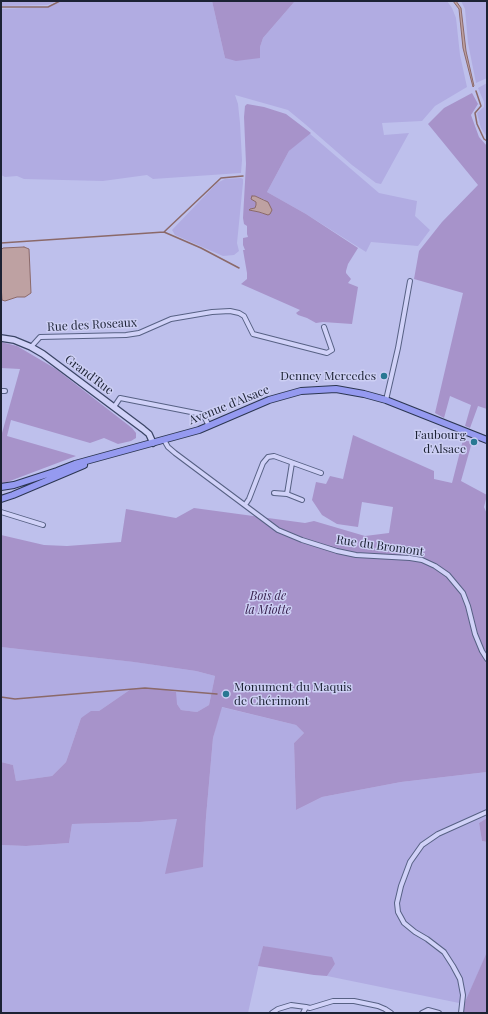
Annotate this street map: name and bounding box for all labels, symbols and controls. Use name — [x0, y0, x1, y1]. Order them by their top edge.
street label: Rue des Roseaux — [47, 315, 137, 335]
street label: Grand'Rue — [62, 352, 116, 398]
place label: Denney Mercedes — [280, 369, 376, 383]
marker: Denney Mercedes — [379, 371, 389, 381]
street label: Avenue d'Alsace — [187, 382, 271, 428]
place label: Faubourg d'Alsace — [414, 428, 466, 456]
marker: Faubourg d'Alsace — [469, 437, 479, 447]
street label: Rue du Bromont — [335, 533, 425, 559]
park label: Bois de la Miotte — [245, 589, 291, 617]
place label: Monument du Maquis de Chérimont — [234, 680, 352, 708]
marker: Monument du Maquis de Chérimont — [221, 689, 231, 699]

